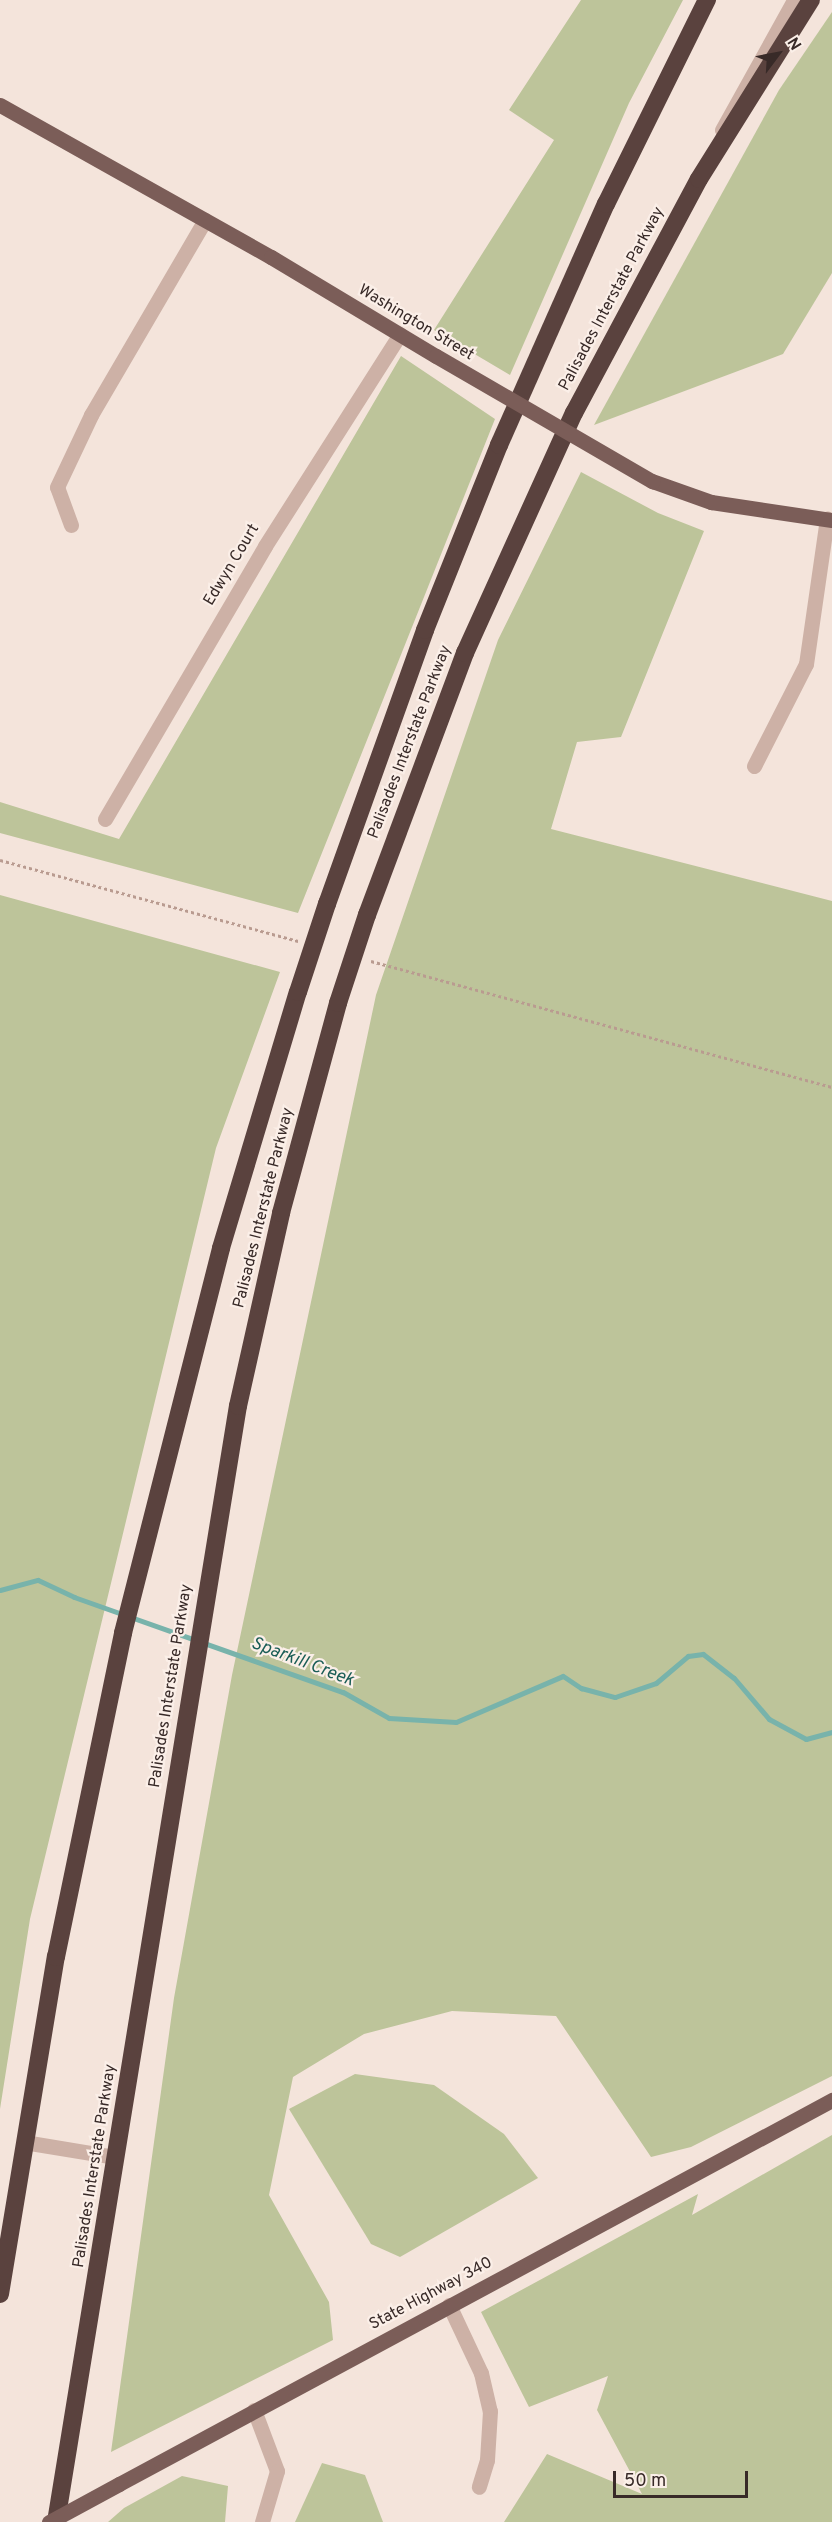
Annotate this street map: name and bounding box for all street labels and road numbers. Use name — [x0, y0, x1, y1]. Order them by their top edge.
street label: Palisades Interstate Parkway — [555, 204, 669, 394]
street label: Washington Street — [355, 281, 477, 365]
street label: Edwyn Court — [200, 521, 264, 609]
street label: Palisades Interstate Parkway — [364, 643, 456, 841]
street label: Palisades Interstate Parkway — [230, 1106, 298, 1310]
street label: Palisades Interstate Parkway — [145, 1583, 197, 1789]
street label: Palisades Interstate Parkway — [69, 2063, 121, 2269]
street label: State Highway 340 — [366, 2253, 496, 2335]

